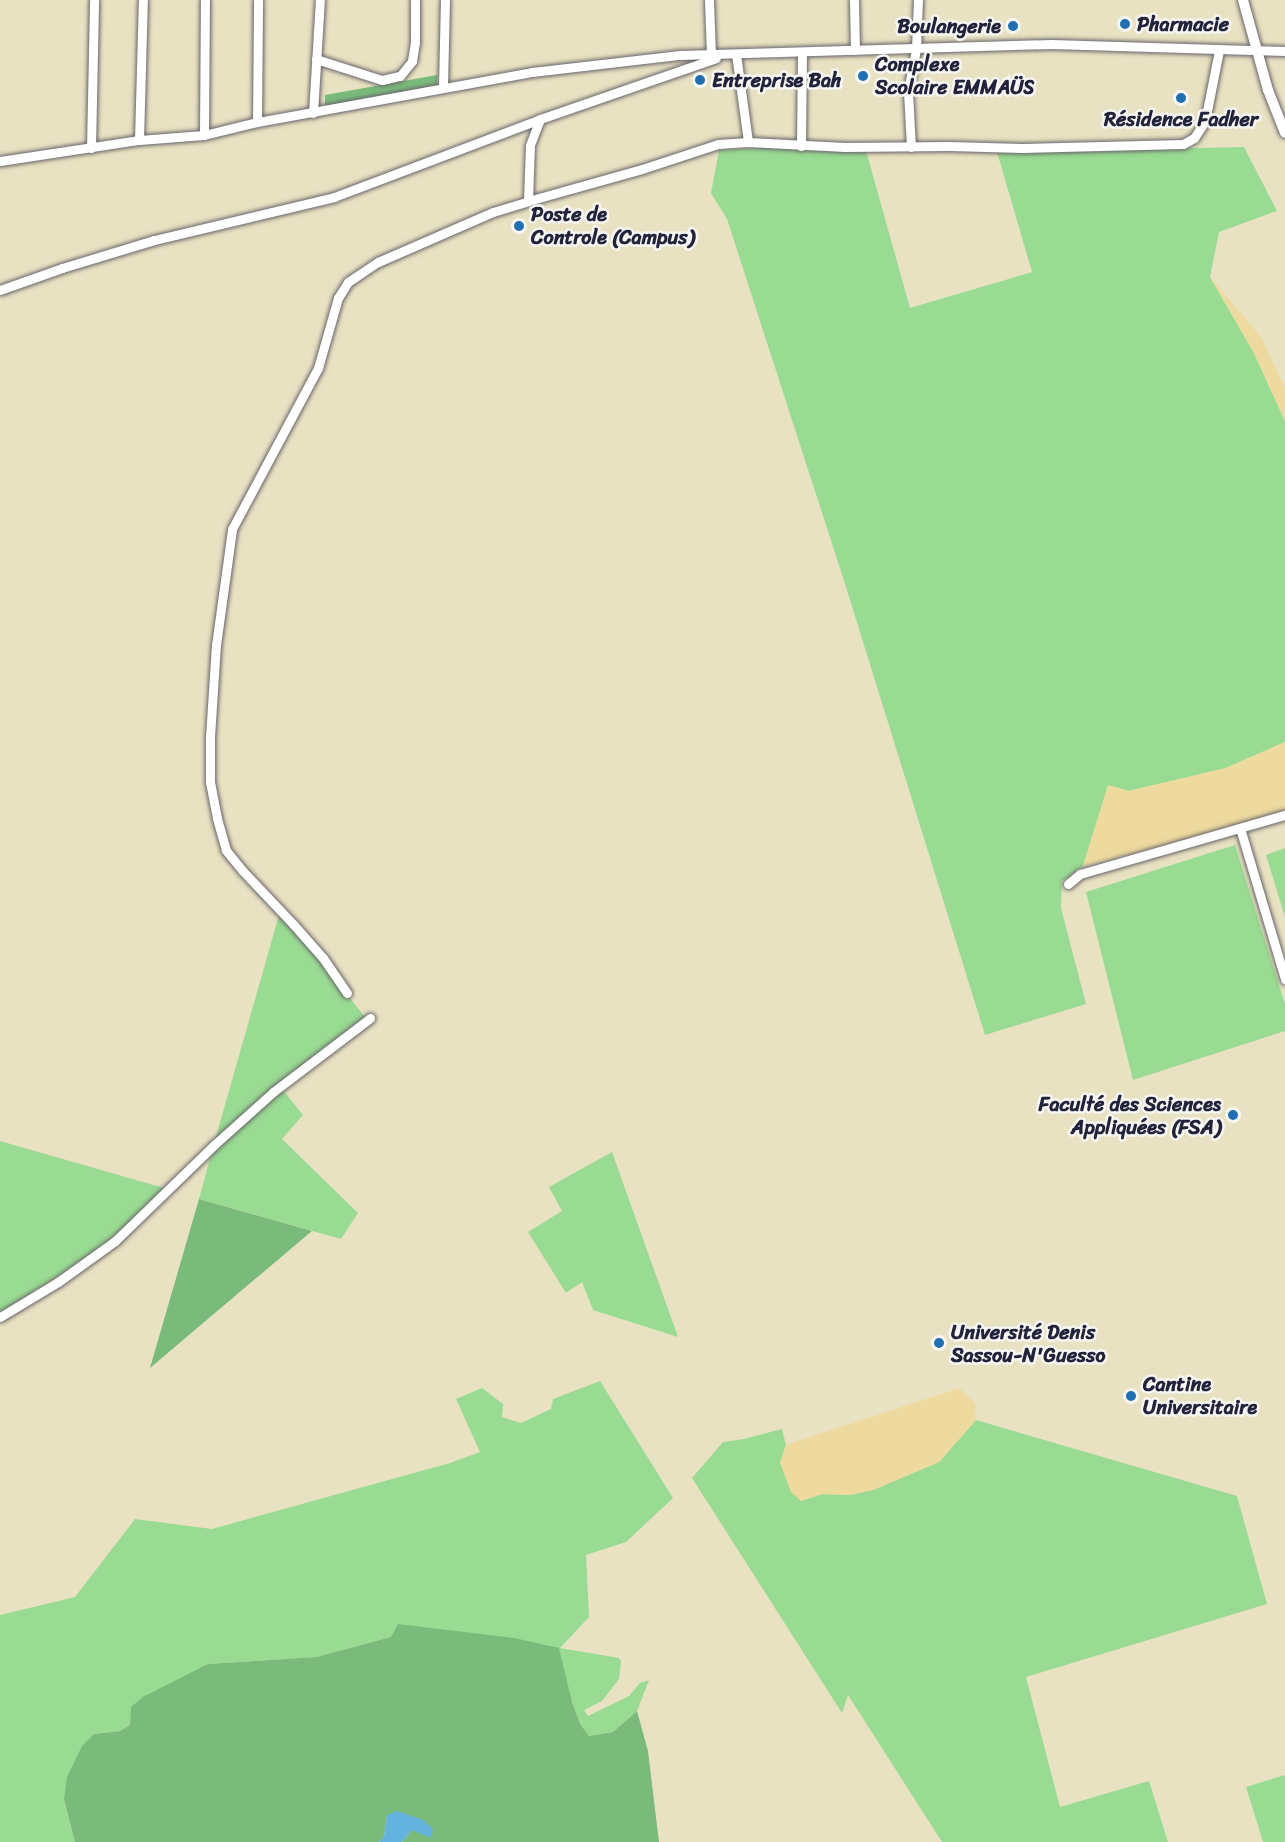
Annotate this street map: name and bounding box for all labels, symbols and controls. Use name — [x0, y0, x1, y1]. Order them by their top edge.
place label: Pharmacie — [1137, 12, 1229, 36]
place label: Boulangerie — [897, 14, 1001, 38]
marker: Pharmacie — [1118, 17, 1132, 31]
marker: Boulangerie — [1006, 19, 1020, 33]
place label: Complexe Scolaire EMMAÜS — [875, 52, 1034, 99]
place label: Entreprise Bah — [712, 68, 842, 92]
marker: Complexe Scolaire EMMAÜS — [856, 69, 870, 83]
marker: Entreprise Bah — [693, 73, 707, 87]
marker: Résidence Fadher — [1174, 91, 1188, 105]
place label: Résidence Fadher — [1104, 107, 1258, 131]
place label: Poste de Controle (Campus) — [531, 202, 694, 249]
marker: Poste de Controle (Campus) — [512, 219, 526, 233]
place label: Faculté des Sciences Appliquées (FSA) — [1037, 1092, 1221, 1139]
marker: Faculté des Sciences Appliquées (FSA) — [1226, 1108, 1240, 1122]
place label: Université Denis Sassou-N'Guesso — [951, 1320, 1105, 1367]
marker: Université Denis Sassou-N'Guesso — [932, 1336, 946, 1350]
place label: Cantine Universitaire — [1143, 1372, 1257, 1419]
marker: Cantine Universitaire — [1124, 1389, 1138, 1403]

